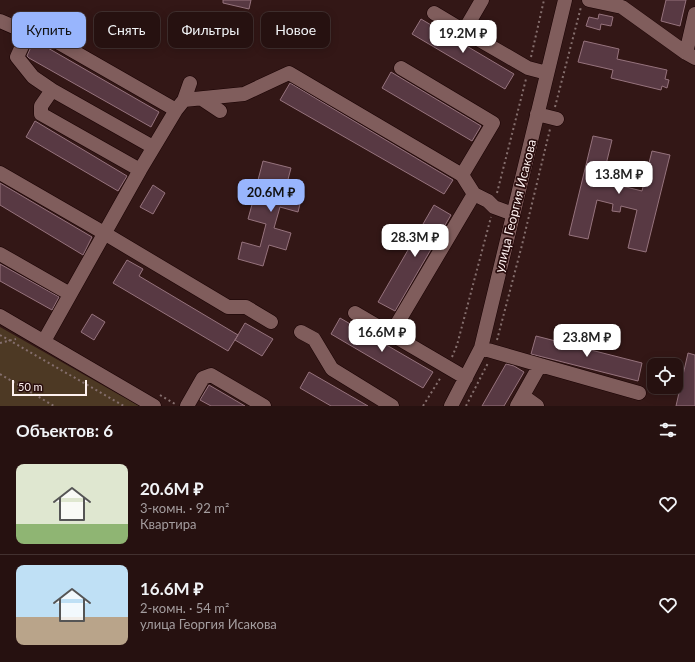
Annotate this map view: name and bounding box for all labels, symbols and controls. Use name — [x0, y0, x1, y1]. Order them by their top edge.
chip: Купить — [12, 12, 86, 48]
chip: Снять — [94, 12, 160, 48]
chip: Фильтры — [168, 12, 253, 48]
chip: Новое — [261, 12, 330, 48]
pin: 19.2M ₽ — [426, 20, 500, 54]
text: 19.2M ₽ — [439, 25, 487, 41]
street label: улица Георгия Исакова — [491, 138, 539, 274]
pin: 13.8M ₽ — [582, 161, 656, 195]
text: 13.8M ₽ — [595, 166, 643, 182]
pin: 20.6M ₽ — [234, 179, 308, 213]
text: 20.6M ₽ — [247, 184, 295, 200]
pin: 28.3M ₽ — [378, 224, 452, 258]
text: 28.3M ₽ — [391, 229, 439, 245]
pin: 16.6M ₽ — [345, 319, 419, 353]
text: 16.6M ₽ — [358, 324, 406, 340]
pin: 23.8M ₽ — [550, 324, 624, 358]
text: 23.8M ₽ — [563, 329, 611, 345]
map controls — [647, 358, 683, 394]
button: locate — [647, 358, 683, 394]
scale bar — [12, 378, 87, 397]
text: 50 m — [18, 380, 43, 393]
icon: filters — [657, 419, 679, 441]
text: Объектов: 6 — [16, 420, 113, 441]
text: 20.6M ₽ — [140, 478, 204, 499]
icon: home — [48, 480, 96, 528]
icon: heart — [657, 493, 679, 515]
text: 3-комн. · 92 m² — [140, 500, 229, 516]
text: Квартира — [140, 516, 196, 532]
text: 16.6M ₽ — [140, 578, 204, 599]
icon: home — [48, 581, 96, 629]
icon: heart — [657, 594, 679, 616]
text: 2-комн. · 54 m² — [140, 600, 229, 616]
text: улица Георгия Исакова — [140, 616, 277, 632]

